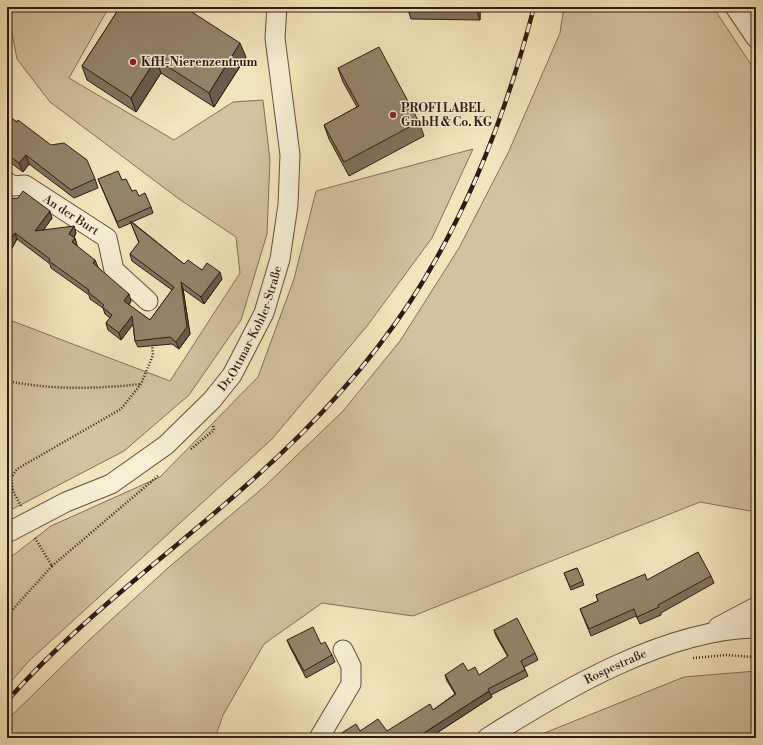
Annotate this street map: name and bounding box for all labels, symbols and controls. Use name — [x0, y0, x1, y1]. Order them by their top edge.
place label: KfH-Nierenzentrum — [141, 55, 258, 70]
marker: KfH-Nierenzentrum — [128, 57, 138, 67]
place label: PROFI LABEL GmbH & Co. KG — [401, 101, 493, 130]
marker: PROFI LABEL GmbH & Co. KG — [388, 110, 398, 120]
street label: An der Burt — [39, 191, 102, 239]
street label: Dr.Ottmar-Kohler-Straße — [215, 264, 285, 394]
street label: Rospestraße — [582, 646, 649, 687]

